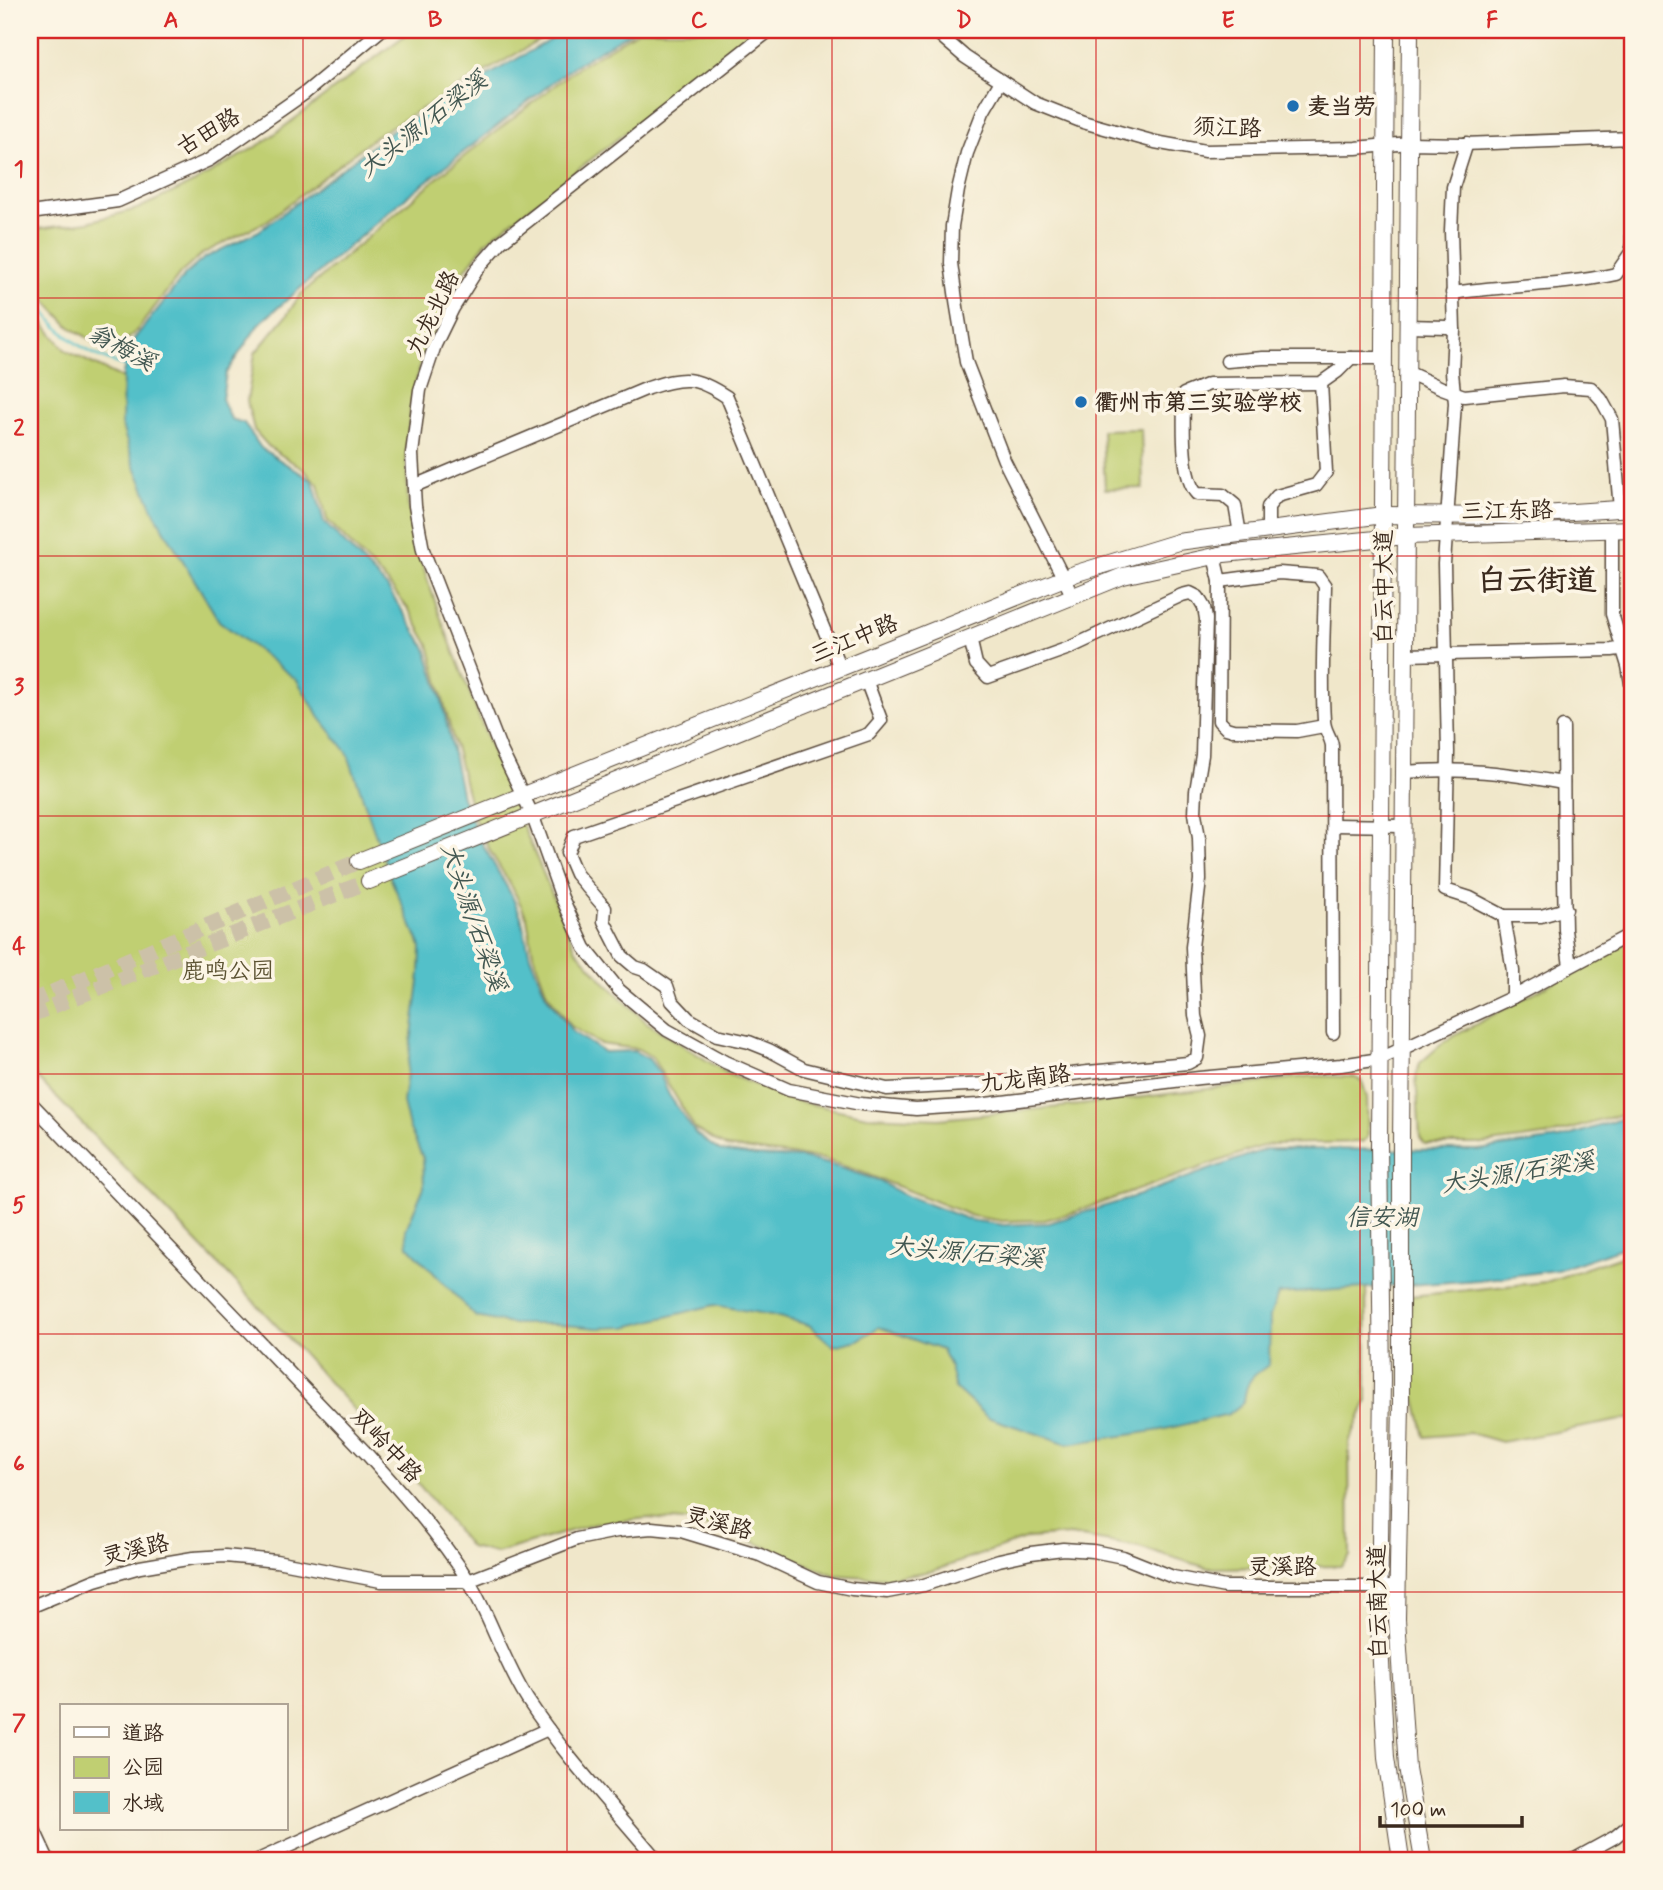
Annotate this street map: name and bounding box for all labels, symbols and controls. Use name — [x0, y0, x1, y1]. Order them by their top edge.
text: A — [163, 6, 179, 36]
text: B — [428, 6, 443, 36]
text: C — [691, 6, 708, 36]
text: D — [956, 6, 972, 36]
text: E — [1221, 6, 1235, 36]
text: F — [1486, 6, 1498, 36]
water label: 大头源/石梁溪 — [354, 64, 496, 185]
place label: 麦当劳 — [1307, 93, 1376, 123]
marker: 麦当劳 — [1285, 98, 1301, 114]
street label: 古田路 — [172, 102, 246, 163]
street label: 须江路 — [1192, 113, 1262, 145]
text: 1 — [14, 155, 24, 185]
street label: 九龙北路 — [400, 266, 467, 362]
water label: 翁梅溪 — [82, 318, 162, 380]
place label: 衢州市第三实验学校 — [1095, 389, 1302, 419]
marker: 衢州市第三实验学校 — [1073, 394, 1089, 410]
text: 2 — [13, 414, 25, 444]
street label: 三江东路 — [1461, 496, 1553, 528]
street label: 白云中大道 — [1370, 530, 1400, 645]
district label: 白云街道 — [1477, 562, 1597, 601]
street label: 三江中路 — [806, 609, 903, 671]
text: 3 — [14, 673, 25, 703]
water label: 大头源/石梁溪 — [433, 839, 513, 997]
text: 4 — [12, 932, 26, 962]
park label: 鹿鸣公园 — [182, 957, 274, 987]
street label: 九龙南路 — [978, 1059, 1073, 1100]
water label: 大头源/石梁溪 — [1440, 1146, 1599, 1201]
text: 5 — [12, 1191, 26, 1221]
water label: 信安湖 — [1346, 1203, 1421, 1234]
water label: 大头源/石梁溪 — [889, 1231, 1047, 1276]
street label: 双岭中路 — [343, 1402, 428, 1490]
text: 6 — [13, 1450, 25, 1480]
street label: 灵溪路 — [681, 1501, 756, 1547]
street label: 灵溪路 — [98, 1529, 172, 1573]
street label: 白云南大道 — [1363, 1544, 1395, 1660]
street label: 灵溪路 — [1248, 1553, 1317, 1583]
legend — [60, 1704, 287, 1830]
text: 7 — [12, 1709, 26, 1739]
text: 道路 — [122, 1720, 164, 1748]
text: 公园 — [122, 1754, 164, 1782]
scale bar — [1380, 1785, 1521, 1829]
text: 水域 — [122, 1790, 164, 1818]
text: 100 m — [1390, 1796, 1446, 1824]

